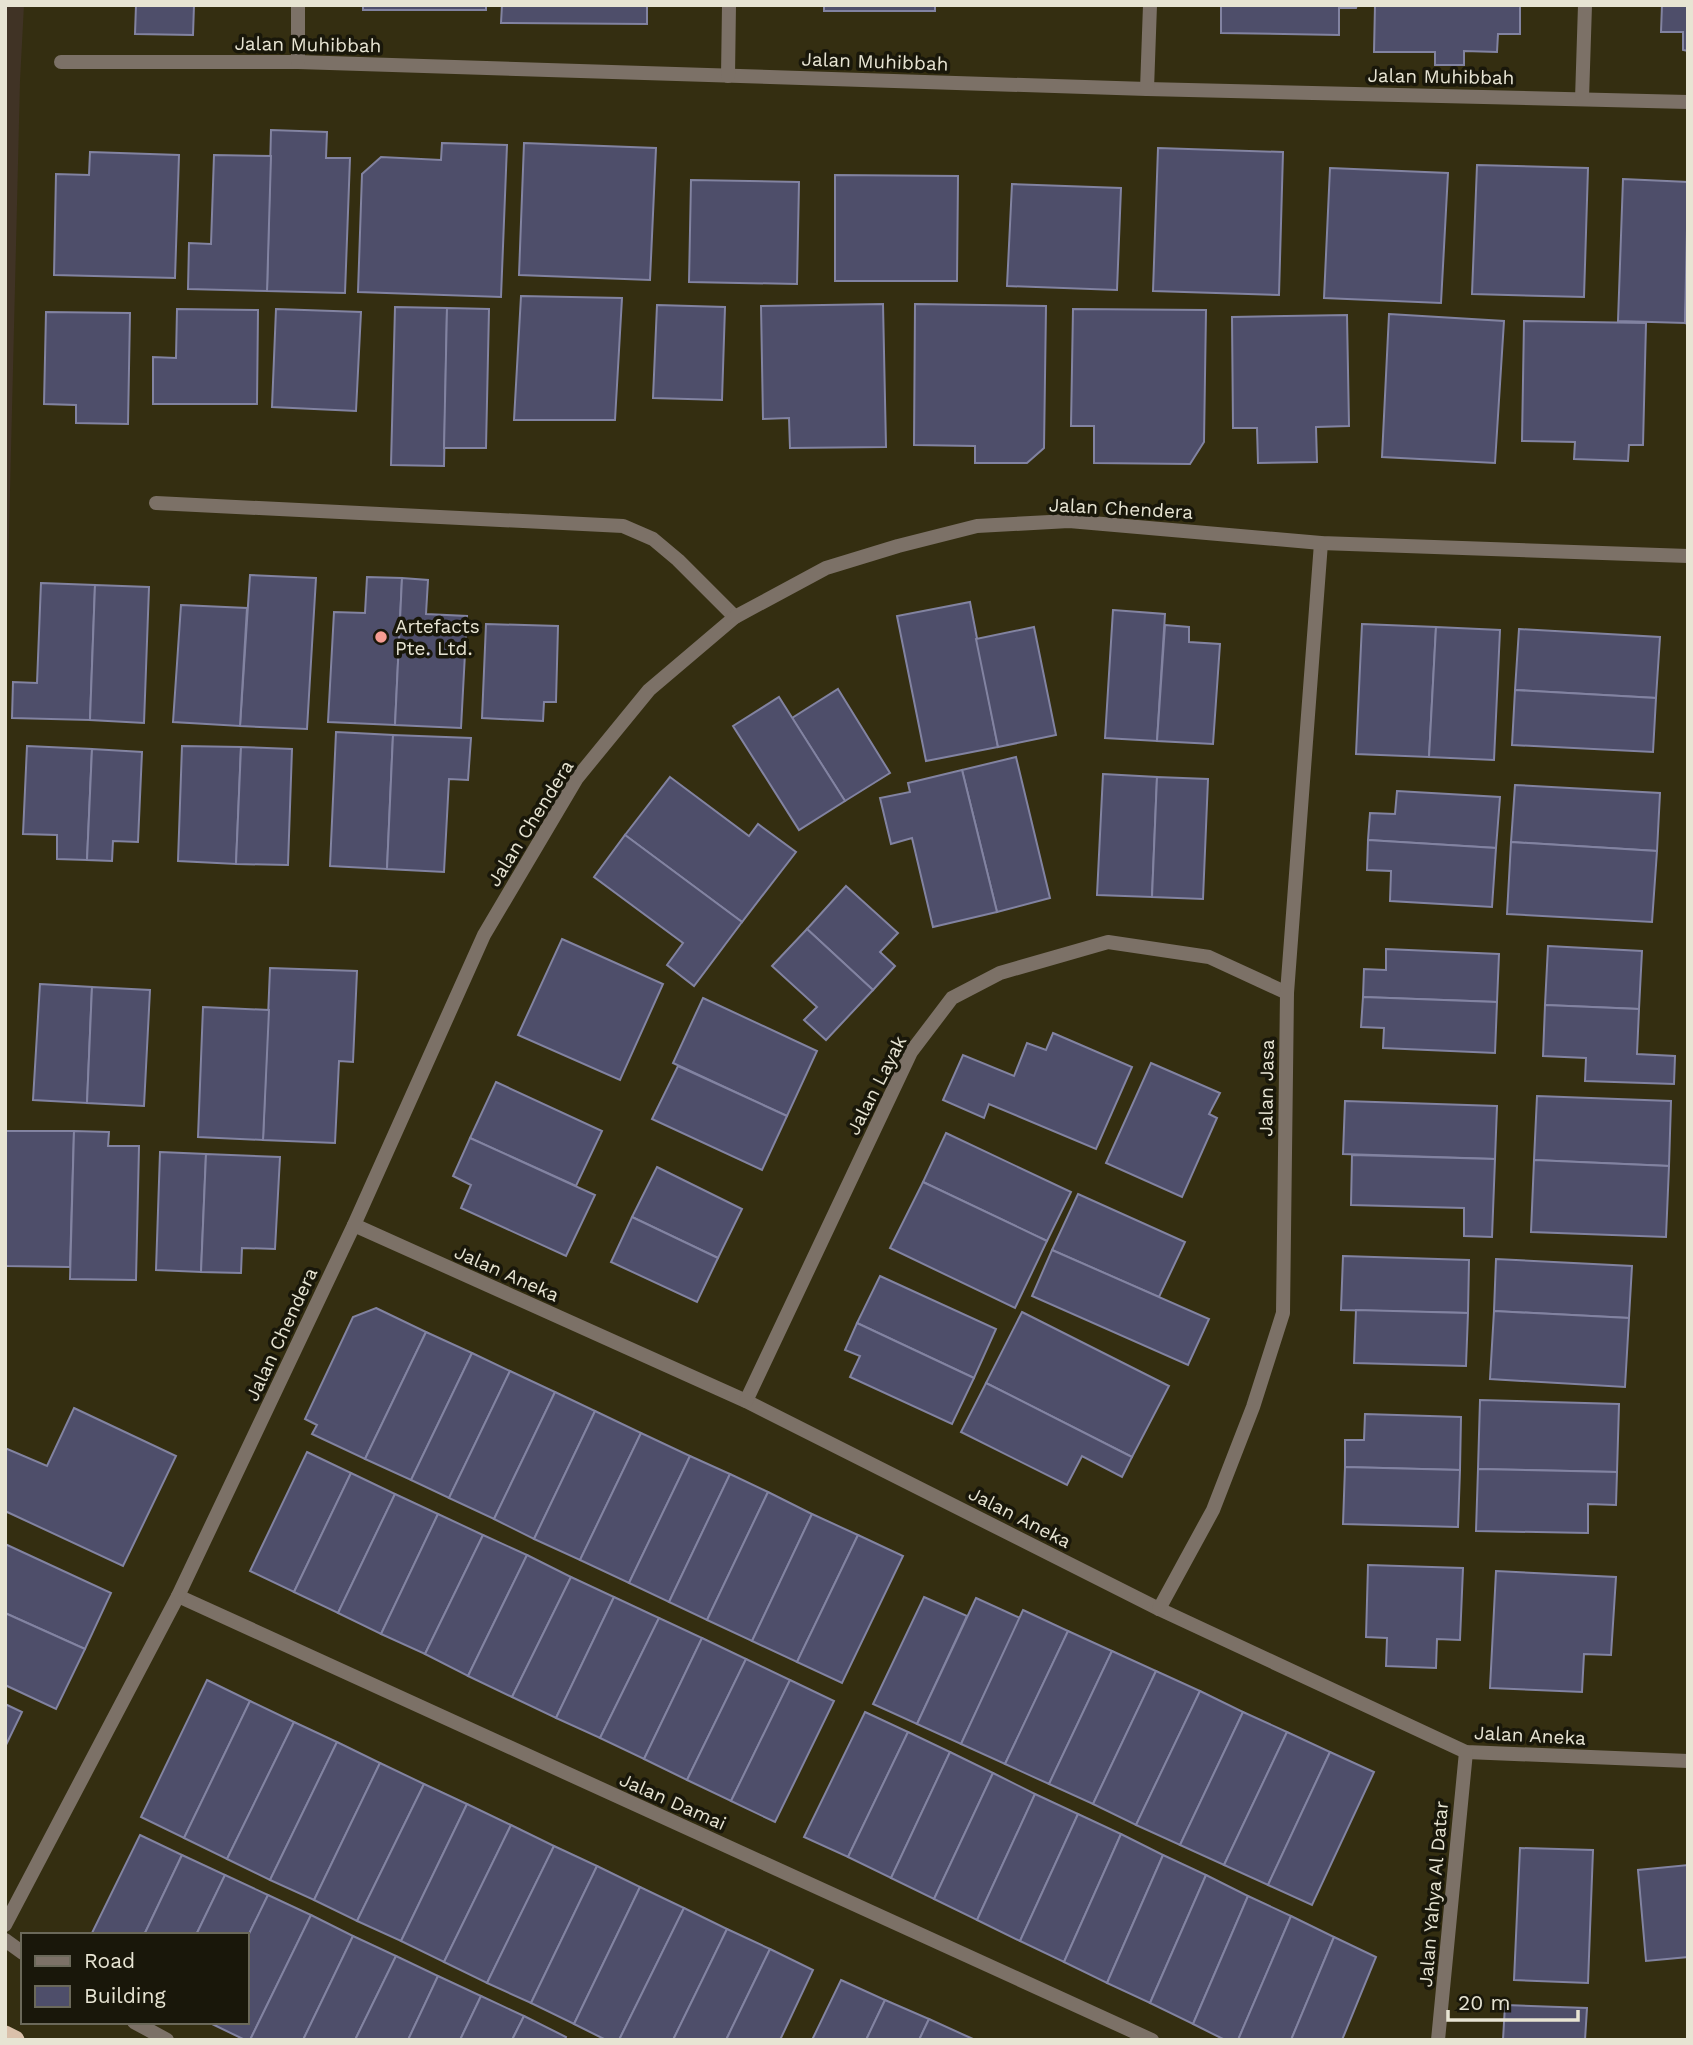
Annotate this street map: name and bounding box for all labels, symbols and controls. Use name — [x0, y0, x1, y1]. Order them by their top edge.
street label: Jalan Muhibbah — [234, 32, 382, 57]
street label: Jalan Muhibbah — [801, 47, 949, 76]
street label: Jalan Muhibbah — [1367, 64, 1515, 89]
street label: Jalan Chendera — [1048, 493, 1194, 524]
place label: Artefacts Pte. Ltd. — [395, 615, 480, 660]
marker: Artefacts Pte. Ltd. — [373, 629, 389, 645]
street label: Jalan Chendera — [482, 756, 579, 891]
street label: Jalan Layak — [842, 1031, 911, 1139]
street label: Jalan Jasa — [1254, 1039, 1279, 1137]
street label: Jalan Aneka — [451, 1240, 563, 1307]
street label: Jalan Chendera — [240, 1264, 323, 1405]
street label: Jalan Aneka — [965, 1482, 1075, 1553]
street label: Jalan Aneka — [1474, 1721, 1587, 1750]
street label: Jalan Damai — [616, 1768, 730, 1835]
street label: Jalan Yahya Al Datar — [1414, 1800, 1453, 1988]
legend — [21, 1933, 248, 2024]
text: Road — [84, 1948, 135, 1973]
scale bar — [1448, 1979, 1578, 2023]
text: Building — [84, 1983, 166, 2008]
text: 20 m — [1458, 1990, 1510, 2015]

